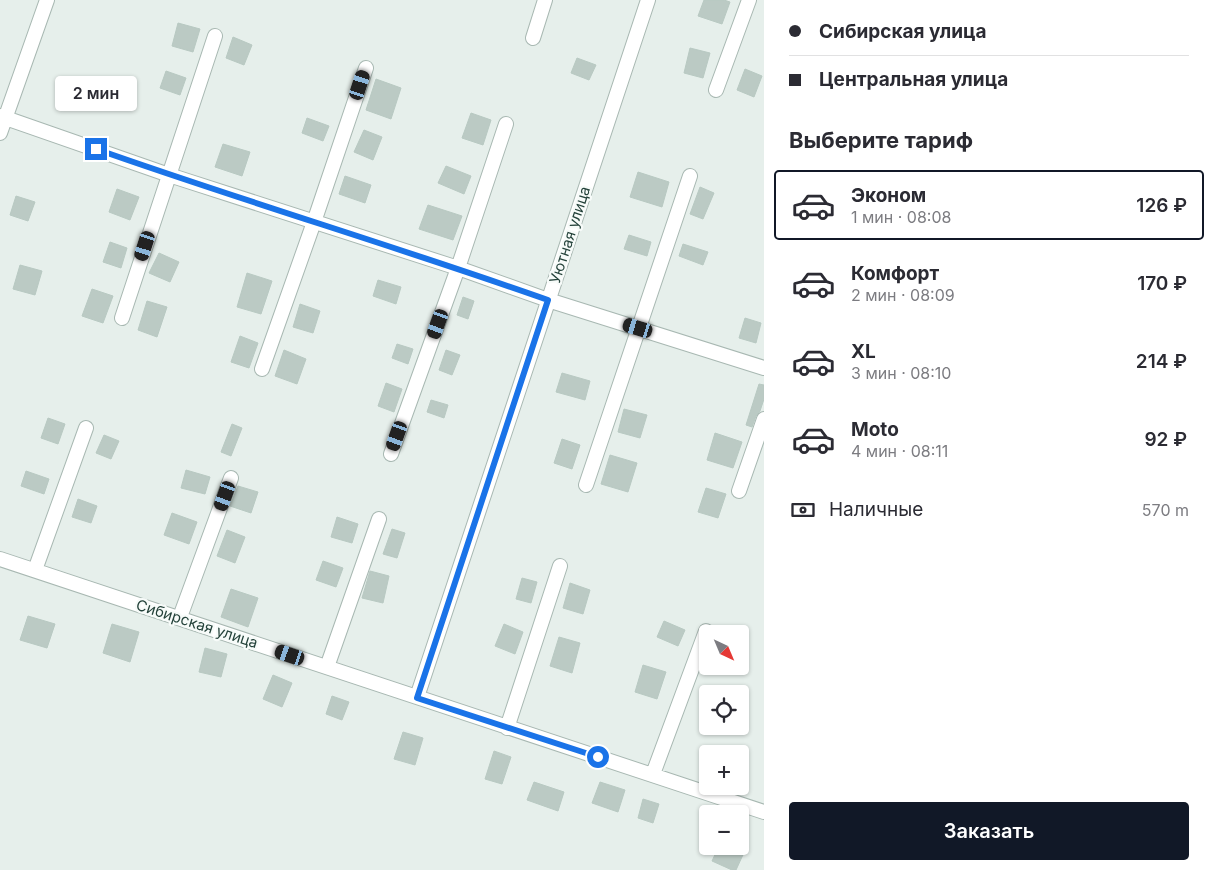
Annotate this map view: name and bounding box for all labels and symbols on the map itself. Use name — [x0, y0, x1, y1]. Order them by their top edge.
car — [348, 68, 371, 102]
callout: 2 мин — [55, 76, 137, 112]
route end — [85, 138, 107, 160]
street label: Уютная улица — [545, 184, 594, 286]
car — [133, 229, 156, 263]
car — [425, 307, 450, 341]
car — [621, 316, 654, 340]
car — [384, 419, 409, 453]
car — [212, 479, 237, 513]
street label: Сибирская улица — [134, 595, 261, 652]
north arrow — [699, 625, 749, 675]
car — [273, 643, 306, 667]
route start — [587, 746, 609, 768]

